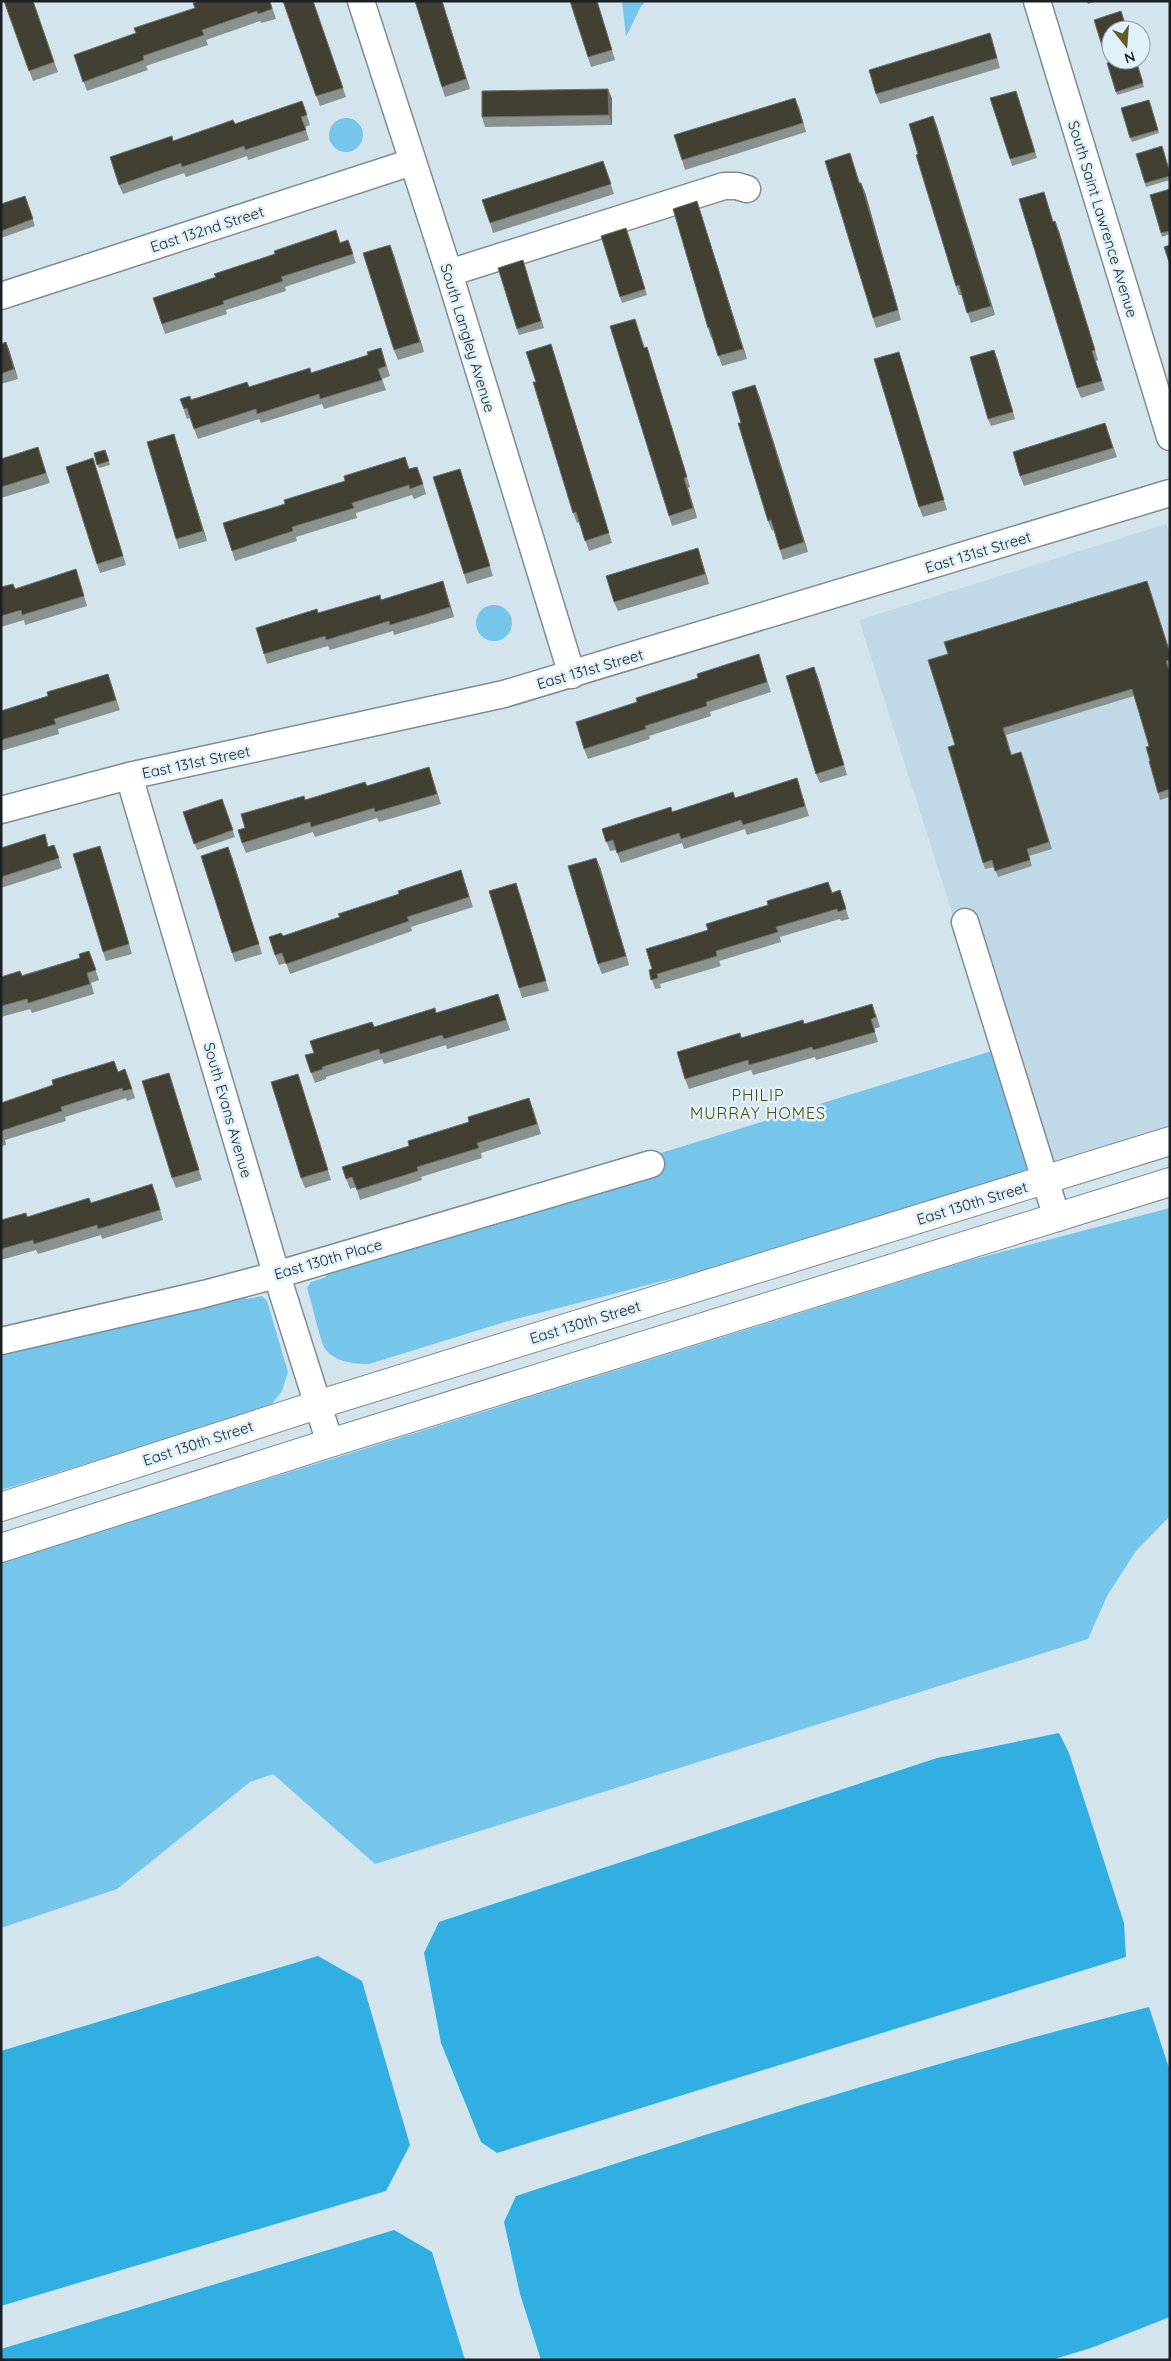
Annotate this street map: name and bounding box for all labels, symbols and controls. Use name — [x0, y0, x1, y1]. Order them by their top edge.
north arrow — [1101, 20, 1151, 70]
text: N — [1122, 47, 1137, 68]
street label: South Saint Lawrence Avenue — [1064, 118, 1142, 320]
street label: East 132nd Street — [148, 202, 266, 256]
street label: South Langley Avenue — [436, 261, 500, 415]
street label: East 131st Street — [923, 527, 1033, 577]
street label: East 131st Street — [535, 645, 645, 693]
street label: East 131st Street — [140, 741, 252, 783]
street label: South Evans Avenue — [200, 1040, 256, 1180]
district label: PHILIP MURRAY HOMES — [690, 1085, 826, 1123]
street label: East 130th Street — [914, 1177, 1030, 1229]
street label: East 130th Place — [272, 1234, 384, 1284]
street label: East 130th Street — [527, 1296, 643, 1348]
street label: East 130th Street — [140, 1416, 256, 1470]

